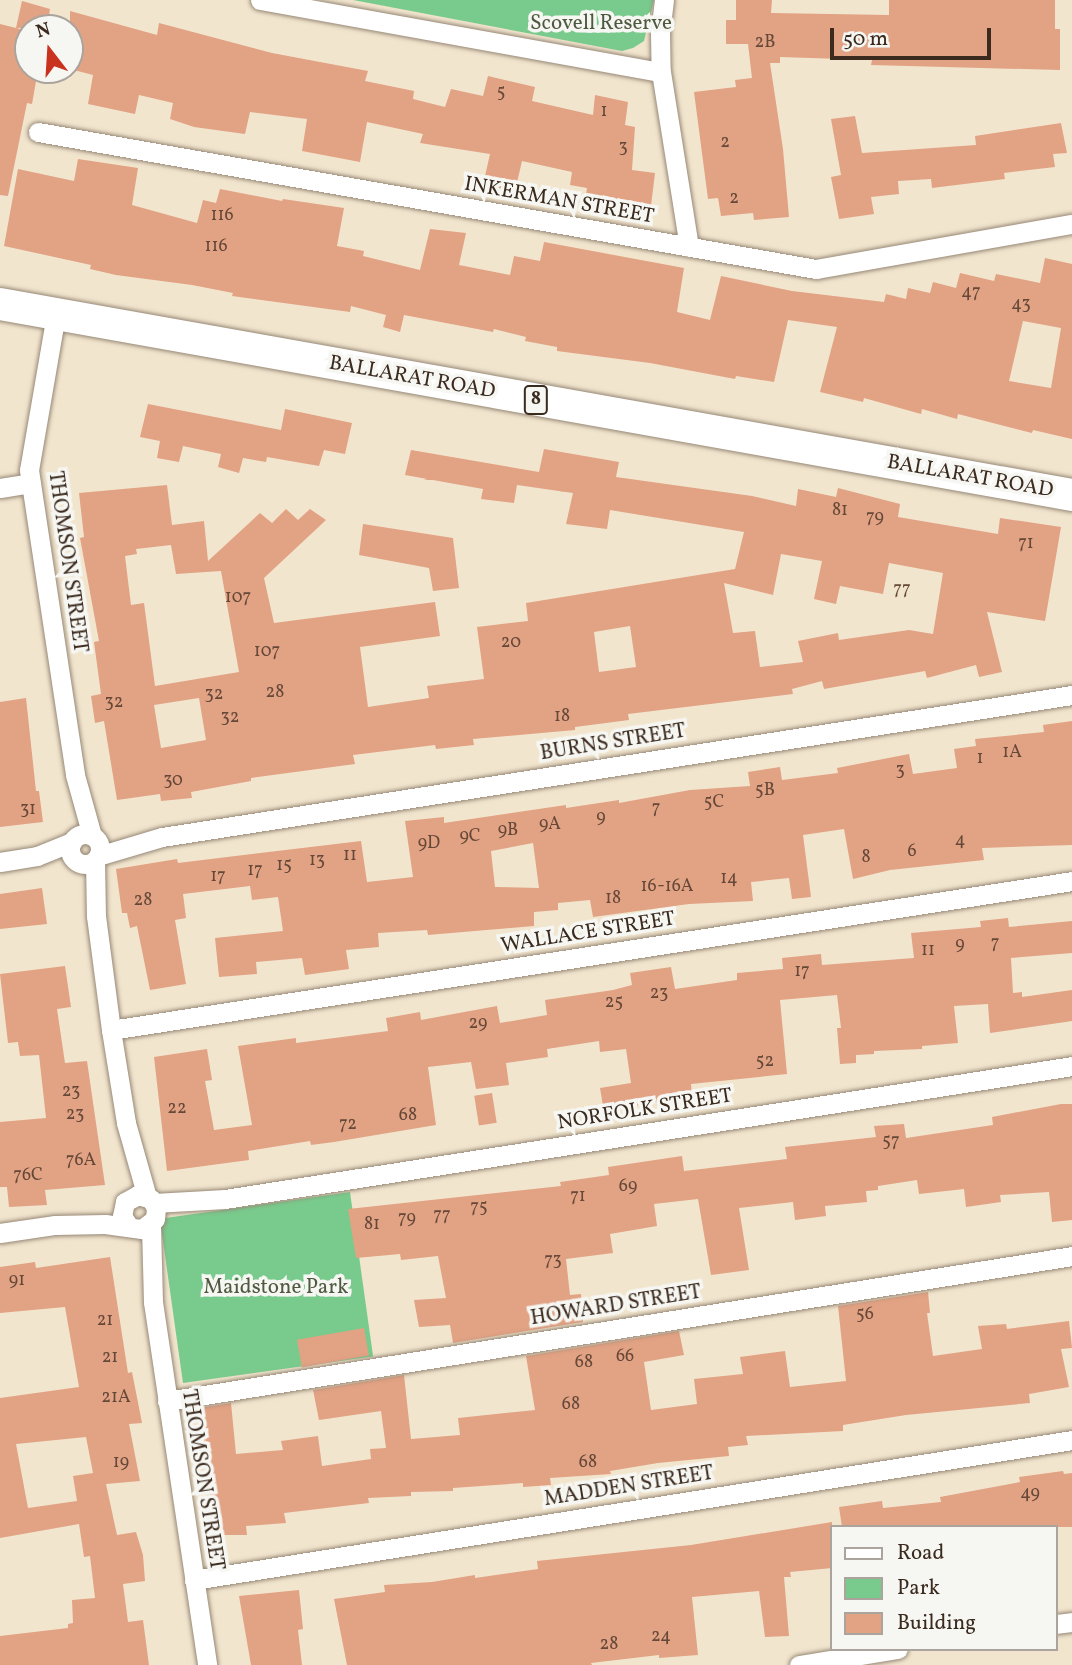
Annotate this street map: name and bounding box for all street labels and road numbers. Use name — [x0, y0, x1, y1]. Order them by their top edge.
street label: INKERMAN STREET — [462, 172, 656, 230]
street label: BALLARAT ROAD — [327, 351, 497, 405]
road number: 8 — [524, 384, 548, 416]
street label: BALLARAT ROAD — [885, 450, 1055, 504]
street label: THOMSON STREET — [42, 470, 92, 654]
street label: BURNS STREET — [538, 719, 688, 767]
street label: WALLACE STREET — [499, 907, 677, 959]
street label: NORFOLK STREET — [556, 1084, 734, 1136]
street label: HOWARD STREET — [529, 1280, 703, 1332]
street label: THOMSON STREET — [175, 1388, 229, 1572]
street label: MADDEN STREET — [542, 1461, 716, 1513]

